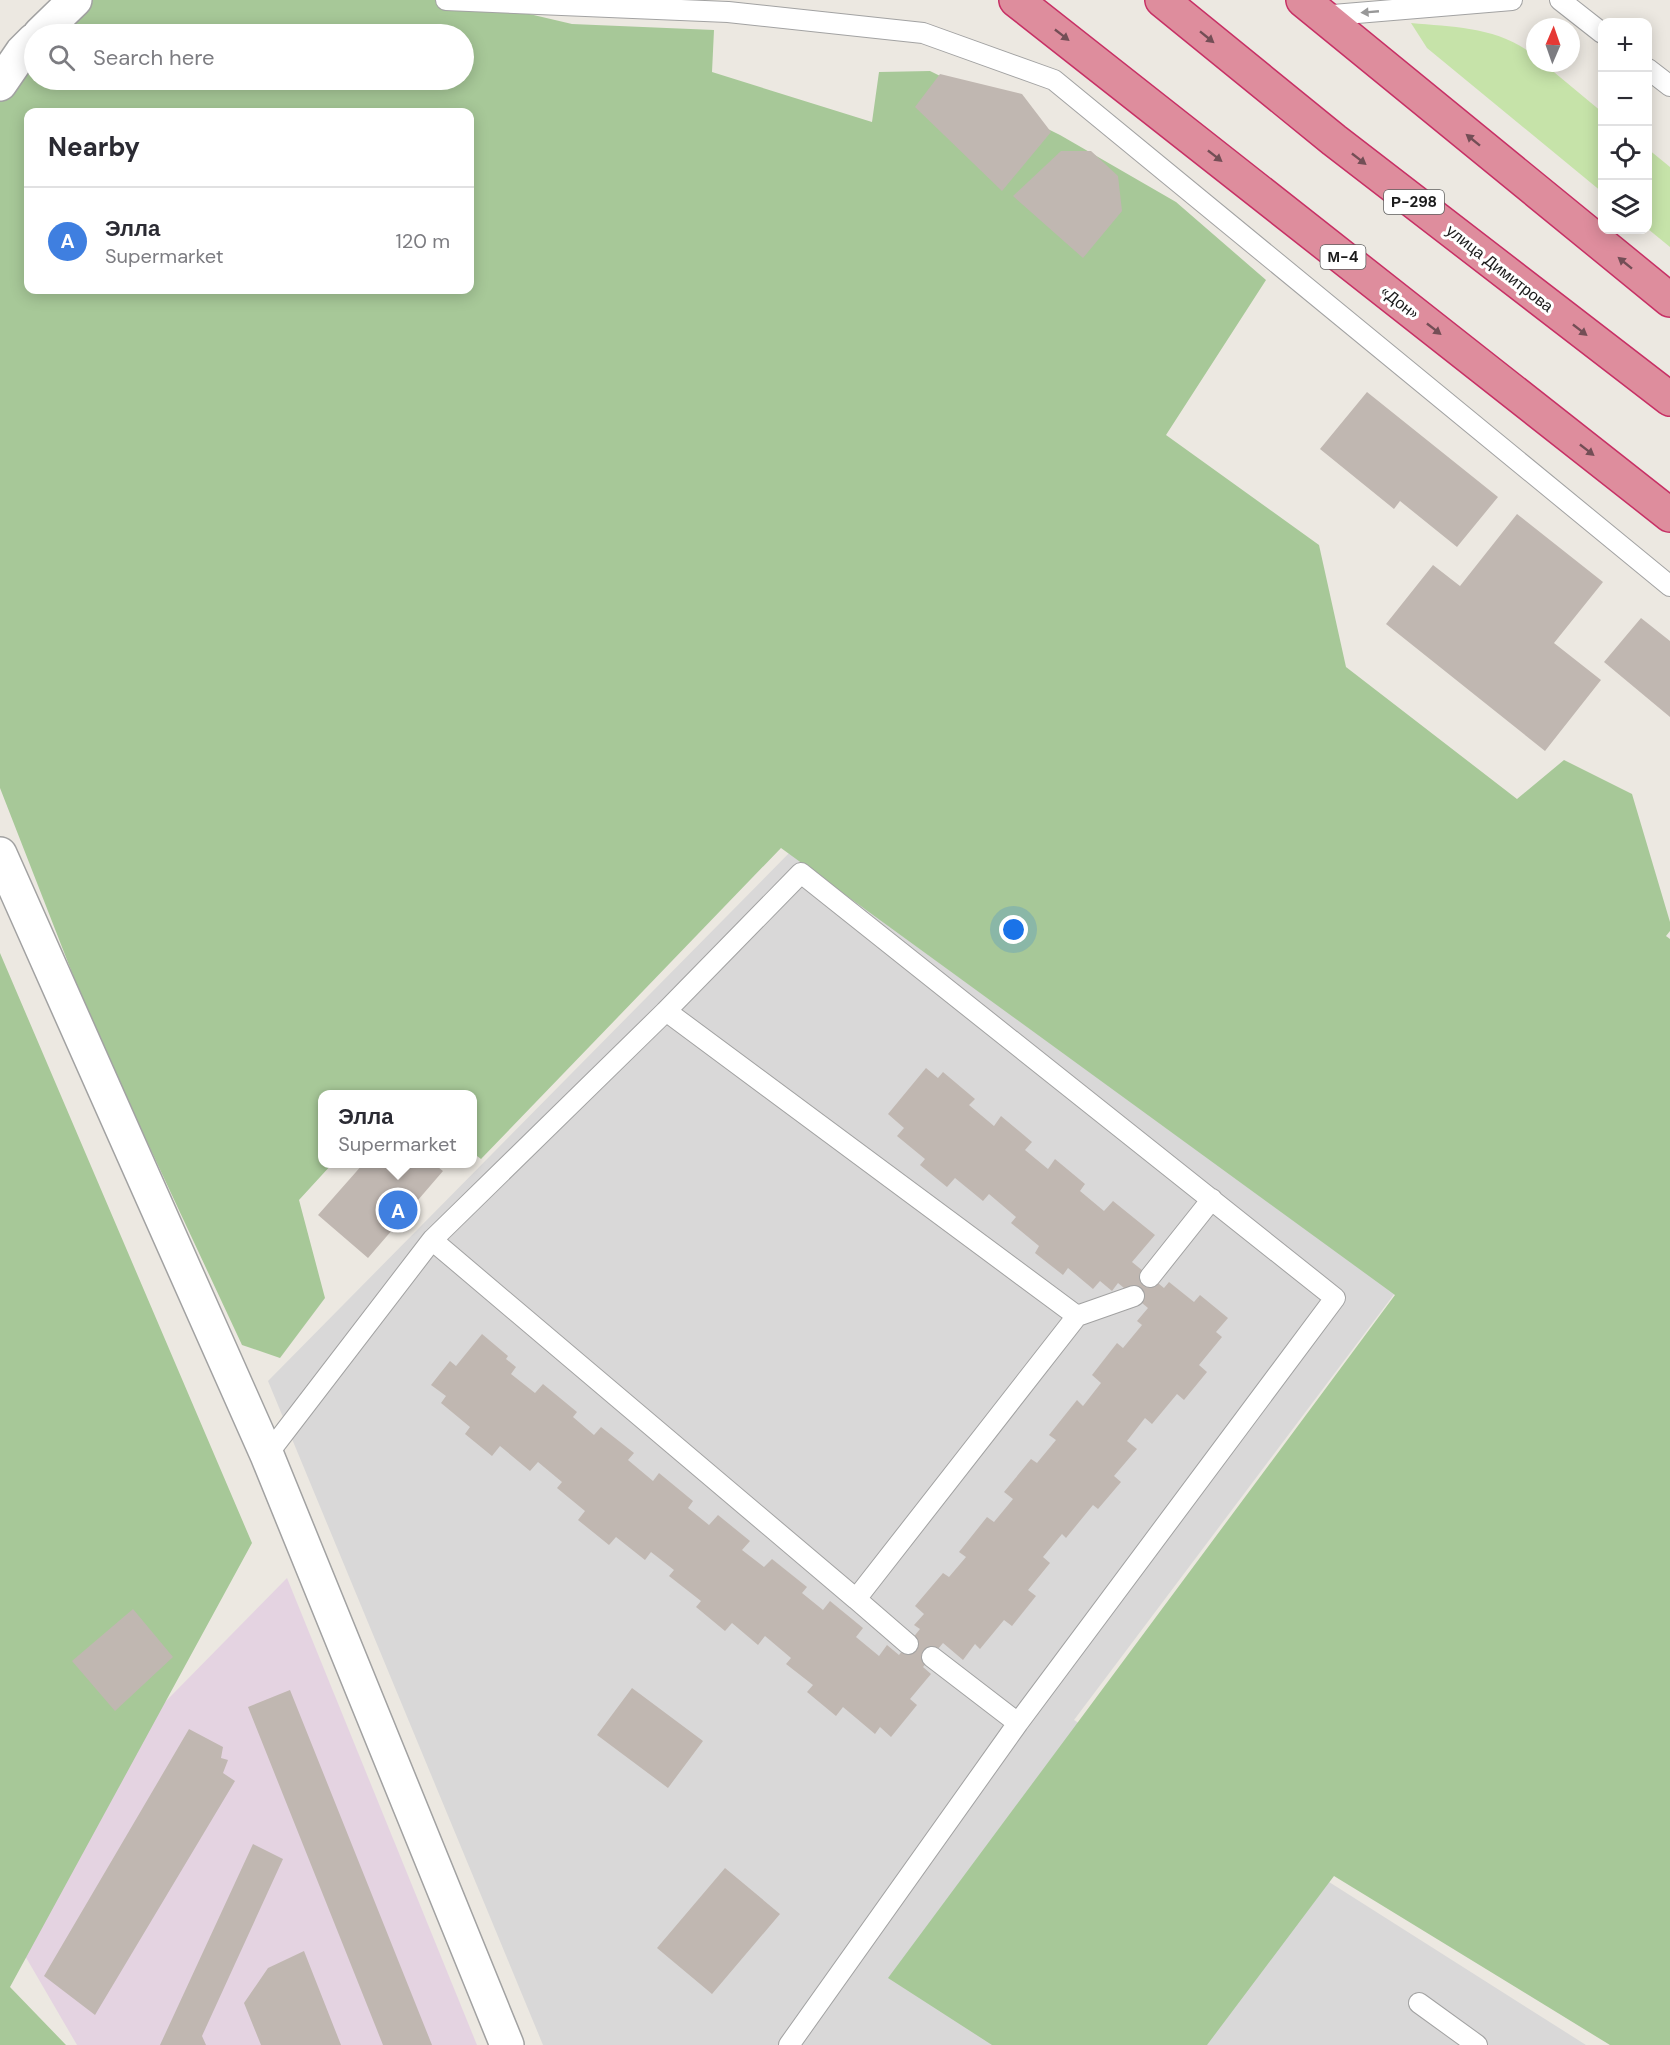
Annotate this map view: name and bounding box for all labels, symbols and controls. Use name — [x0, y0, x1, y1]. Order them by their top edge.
one-way arrow — [1361, 7, 1380, 17]
north arrow — [1526, 18, 1580, 72]
map controls — [1598, 18, 1652, 234]
button: + — [1598, 18, 1652, 72]
search box — [24, 24, 474, 90]
one-way arrow — [1055, 29, 1070, 41]
one-way arrow — [1199, 30, 1214, 43]
icon: search — [45, 41, 78, 74]
text: Search here — [93, 43, 214, 72]
button: − — [1598, 72, 1652, 126]
button: locate — [1598, 126, 1652, 180]
text: Nearby — [48, 130, 140, 164]
one-way arrow — [1466, 134, 1481, 147]
one-way arrow — [1208, 150, 1223, 162]
one-way arrow — [1351, 153, 1367, 166]
button: layers — [1598, 180, 1652, 234]
road number: Р-298 — [1384, 190, 1444, 214]
text: Элла — [105, 214, 160, 243]
street label: улица Димитрова — [1442, 220, 1558, 317]
text: A — [60, 228, 75, 254]
text: 120 m — [396, 228, 450, 254]
text: Supermarket — [105, 243, 224, 269]
road number: М-4 — [1320, 245, 1366, 269]
one-way arrow — [1617, 257, 1632, 270]
street label: «Дон» — [1376, 281, 1423, 324]
one-way arrow — [1426, 323, 1442, 336]
one-way arrow — [1572, 323, 1588, 336]
one-way arrow — [1580, 443, 1595, 455]
your location — [999, 915, 1028, 944]
popup — [318, 1090, 477, 1168]
text: Элла — [338, 1102, 393, 1131]
text: Supermarket — [338, 1131, 457, 1157]
pin: A — [378, 1188, 418, 1232]

